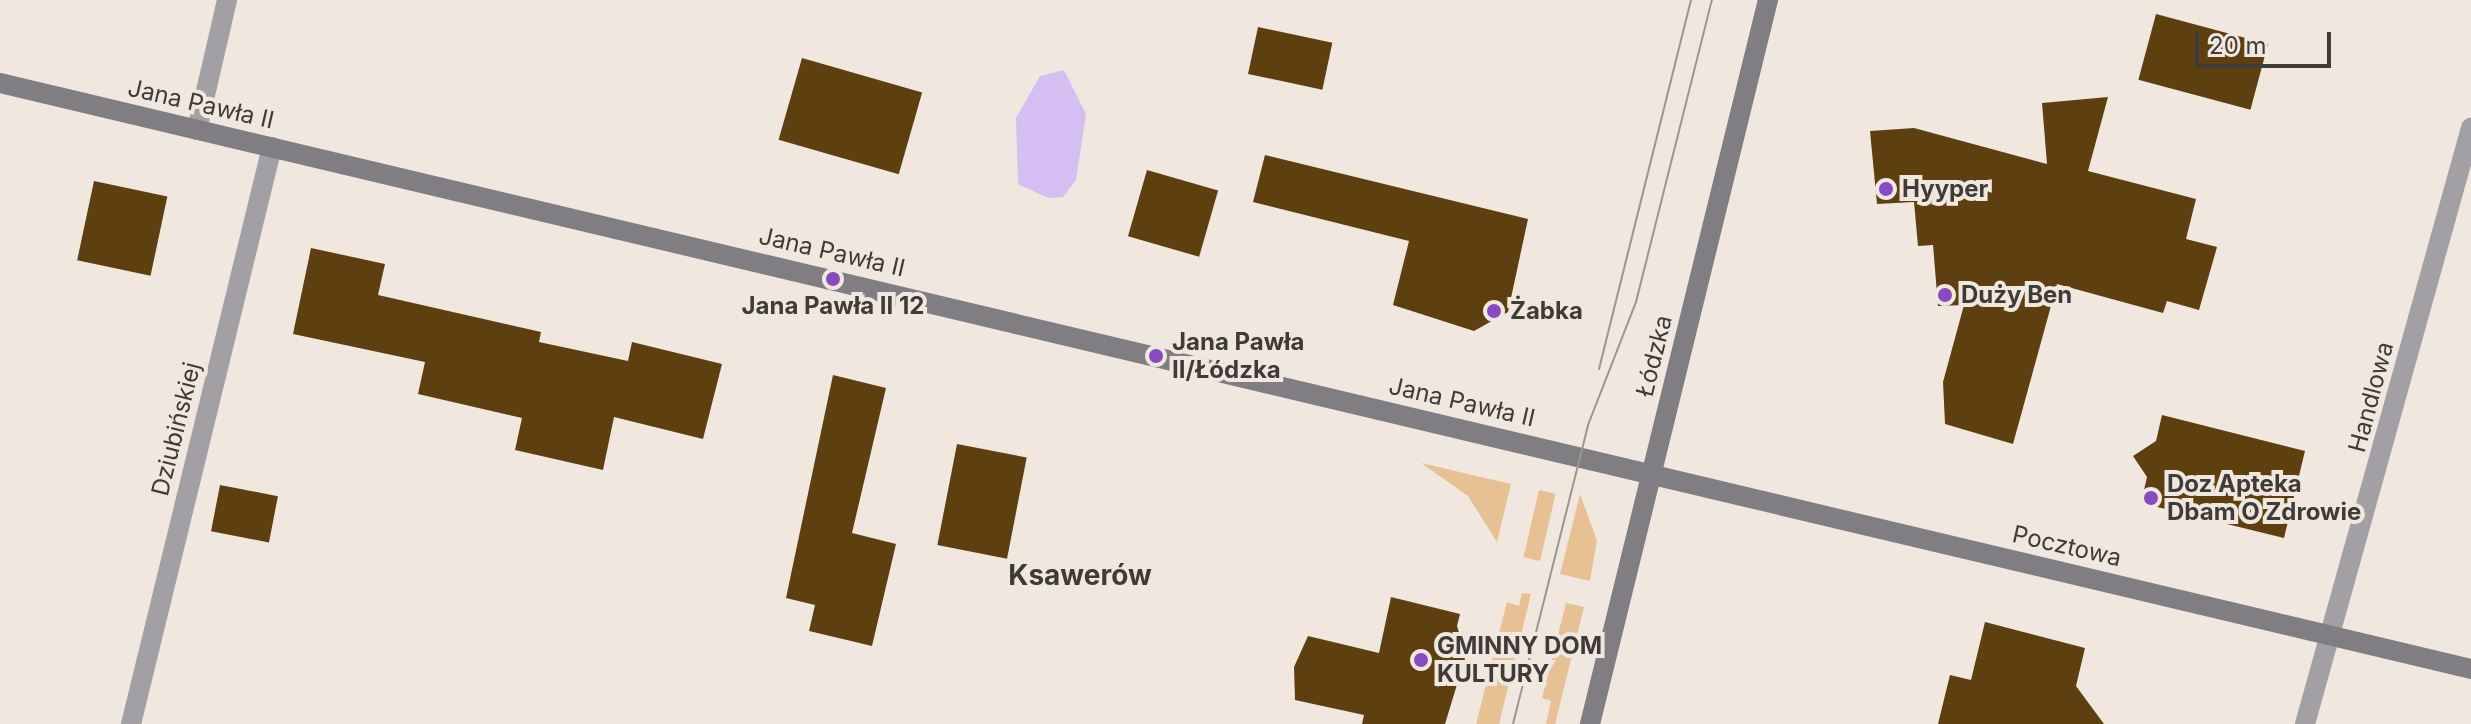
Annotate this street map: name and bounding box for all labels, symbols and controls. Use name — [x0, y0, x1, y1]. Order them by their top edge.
scale bar — [2199, 16, 2335, 66]
text: 20 m — [2209, 31, 2267, 60]
street label: Jana Pawła II — [125, 73, 277, 135]
place label: Hyyper — [1902, 175, 1988, 203]
marker: Hyyper — [1877, 180, 1895, 198]
street label: Jana Pawła II — [756, 221, 908, 283]
marker: Jana Pawła II 12 — [824, 270, 842, 288]
place label: Duży Ben — [1961, 281, 2072, 309]
marker: Duży Ben — [1936, 286, 1954, 304]
place label: Jana Pawła II 12 — [742, 292, 924, 320]
place label: Żabka — [1510, 297, 1583, 325]
marker: Żabka — [1485, 302, 1503, 320]
street label: Łódzka — [1630, 312, 1678, 400]
place label: Jana Pawła II/Łódzka — [1172, 328, 1305, 384]
street label: Handlowa — [2342, 339, 2400, 455]
marker: Jana Pawła II/Łódzka — [1147, 347, 1165, 365]
street label: Dziubińskiej — [145, 359, 207, 499]
street label: Jana Pawła II — [1386, 371, 1538, 433]
place label: Doz Apteka Dbam O Zdrowie — [2167, 470, 2361, 526]
marker: Doz Apteka Dbam O Zdrowie — [2142, 489, 2160, 507]
street label: Pocztowa — [2010, 519, 2124, 573]
district label: Ksawerów — [1008, 558, 1152, 592]
place label: GMINNY DOM KULTURY — [1437, 632, 1602, 688]
marker: GMINNY DOM KULTURY — [1412, 651, 1430, 669]

